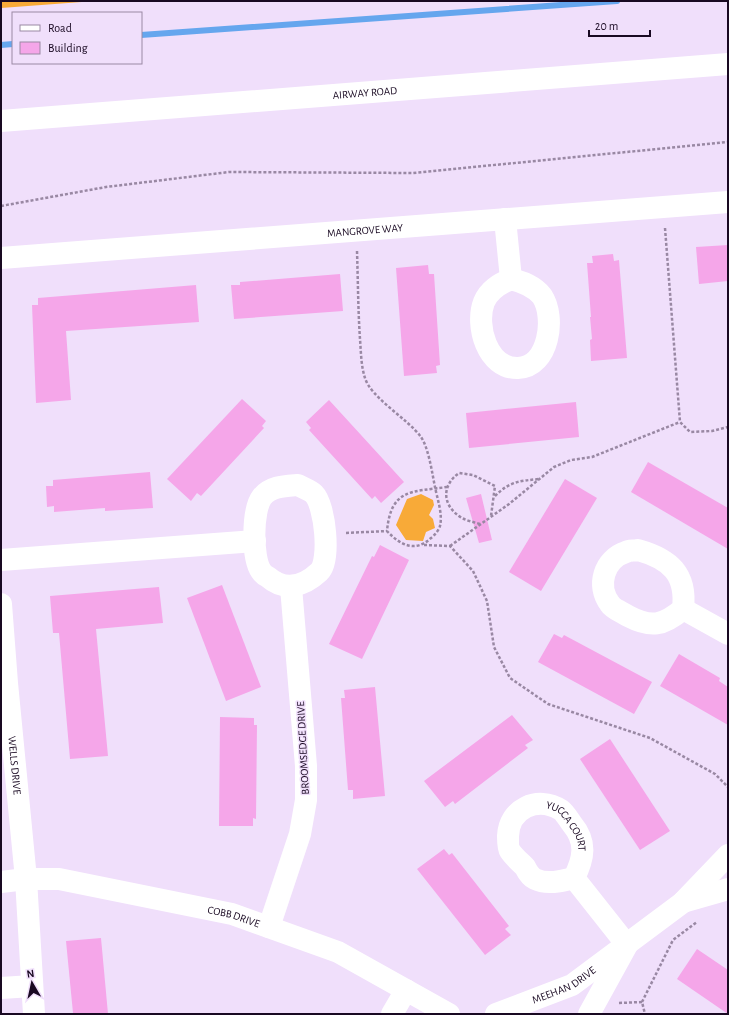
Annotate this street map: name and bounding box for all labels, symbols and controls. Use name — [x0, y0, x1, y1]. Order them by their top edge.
legend — [12, 12, 142, 64]
scale bar — [589, 12, 650, 38]
text: 20 m — [595, 20, 618, 32]
text: Road — [48, 22, 72, 34]
text: Building — [48, 42, 88, 54]
street label: AIRWAY ROAD — [332, 84, 397, 100]
street label: MANGROVE WAY — [326, 222, 404, 238]
street label: BROOMSEDGE DRIVE — [295, 700, 311, 795]
street label: WELLS DRIVE — [7, 736, 23, 796]
street label: YUCCA COURT — [545, 799, 588, 852]
street label: COBB DRIVE — [207, 904, 262, 929]
north arrow — [12, 963, 52, 1003]
street label: MEEHAN DRIVE — [530, 964, 598, 1005]
text: N — [26, 968, 35, 980]

